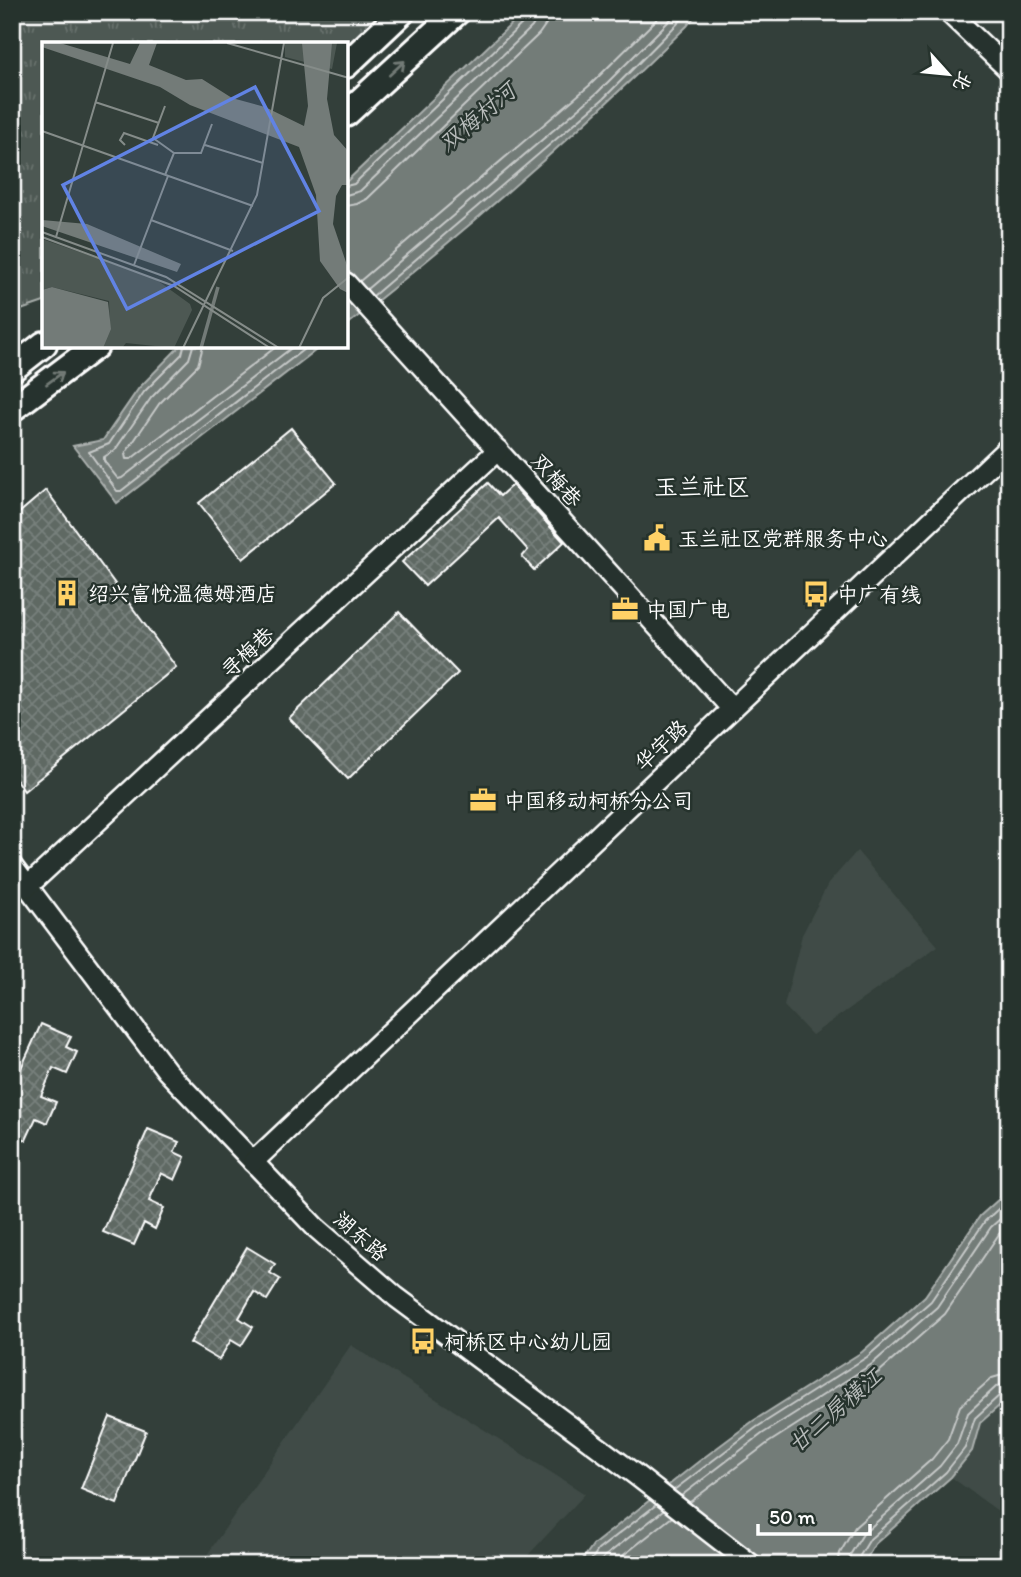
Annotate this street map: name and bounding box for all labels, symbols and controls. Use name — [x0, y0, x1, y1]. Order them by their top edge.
north arrow — [912, 38, 982, 108]
inset map — [42, 42, 348, 348]
one-way arrow — [388, 60, 406, 76]
text: 北 — [948, 68, 977, 95]
water label: 双梅村河 — [433, 74, 524, 157]
one-way arrow — [45, 371, 64, 386]
street label: 双梅巷 — [527, 448, 587, 512]
district label: 玉兰社区 — [654, 472, 750, 501]
public building icon: 玉兰社区党群服务中心 — [642, 523, 672, 553]
place label: 玉兰社区党群服务中心 — [678, 526, 888, 551]
building icon: 绍兴富悦温德姆酒店 — [52, 578, 82, 608]
bus stop icon: 中广有线 — [801, 579, 831, 609]
place label: 绍兴富悦温德姆酒店 — [88, 581, 277, 606]
place label: 中广有线 — [837, 582, 921, 607]
office icon: 中国广电 — [610, 594, 640, 624]
place label: 中国广电 — [646, 597, 730, 622]
street label: 寻梅巷 — [215, 621, 279, 683]
street label: 华宇路 — [629, 714, 693, 776]
office icon: 中国移动柯桥分公司 — [468, 785, 498, 815]
place label: 中国移动柯桥分公司 — [504, 788, 693, 813]
street label: 湖东路 — [329, 1206, 393, 1266]
bus stop icon: 柯桥区中心幼儿园 — [408, 1326, 438, 1356]
place label: 柯桥区中心幼儿园 — [444, 1329, 612, 1354]
water label: 廿二房横江 — [782, 1361, 888, 1458]
scale bar — [758, 1493, 870, 1537]
text: 50 m — [769, 1504, 816, 1529]

